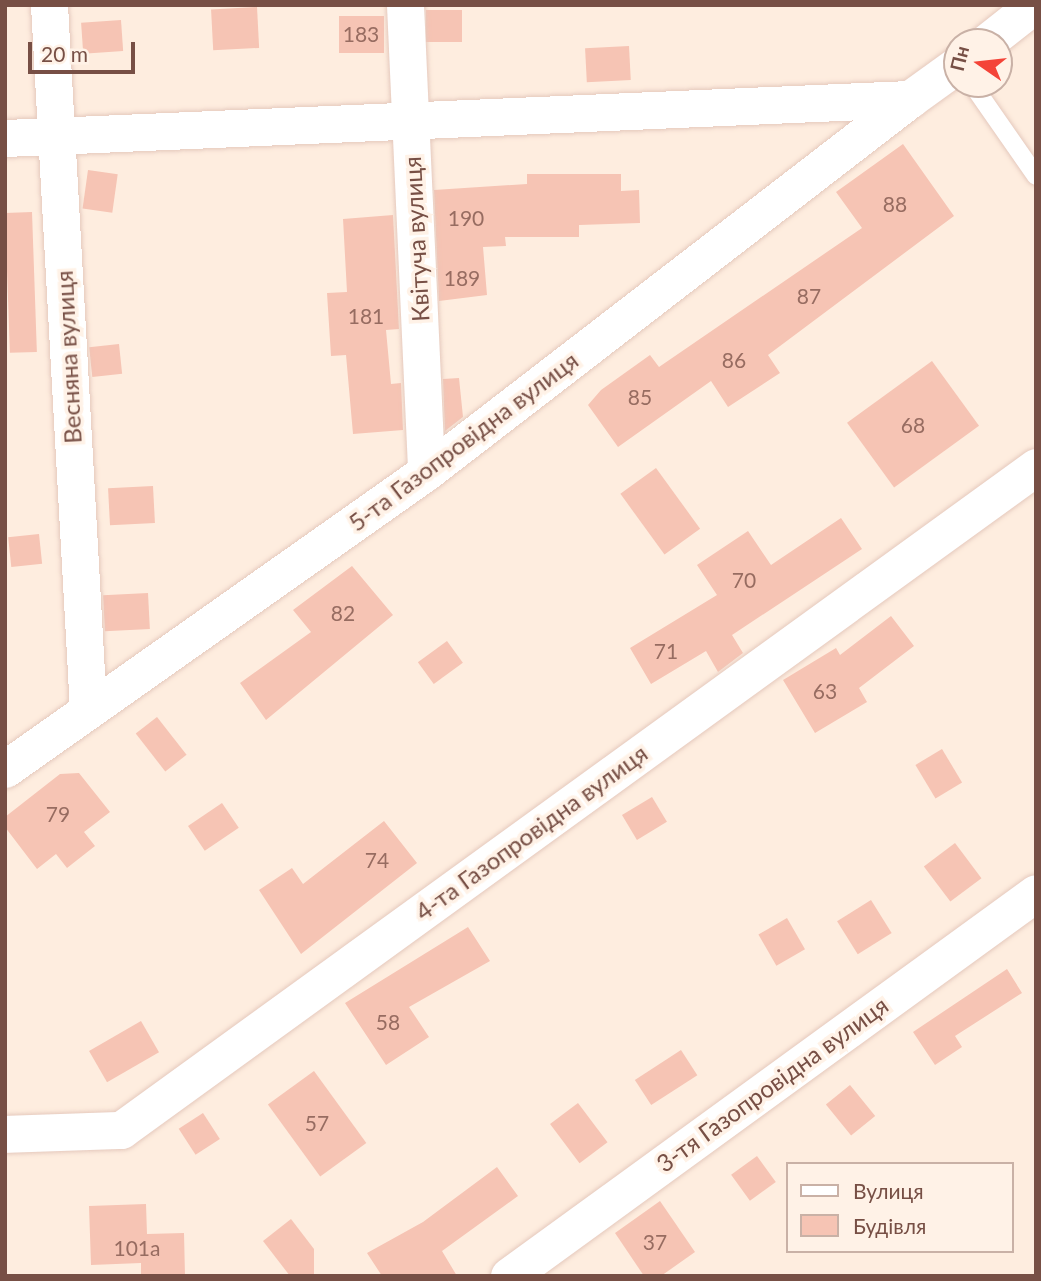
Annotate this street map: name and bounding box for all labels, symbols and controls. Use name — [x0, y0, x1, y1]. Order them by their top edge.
house number: 183 — [343, 21, 379, 47]
scale bar — [32, 28, 138, 72]
north arrow — [943, 28, 1013, 98]
text: 20 m — [41, 41, 88, 66]
text: Пн — [945, 43, 973, 73]
street label: Квітуча вулиця — [397, 156, 435, 322]
house number: 88 — [883, 191, 907, 217]
house number: 190 — [448, 205, 484, 231]
house number: 189 — [444, 265, 480, 291]
street label: Весняна вулиця — [49, 270, 87, 444]
house number: 87 — [797, 283, 821, 309]
house number: 181 — [348, 303, 384, 329]
street label: 5-та Газопровідна вулиця — [343, 345, 583, 537]
house number: 86 — [722, 347, 746, 373]
house number: 85 — [628, 384, 652, 410]
house number: 68 — [901, 412, 925, 438]
house number: 70 — [732, 567, 756, 593]
house number: 82 — [331, 600, 355, 626]
house number: 71 — [654, 638, 678, 664]
house number: 63 — [813, 678, 837, 704]
street label: 4-та Газопровідна вулиця — [409, 738, 653, 926]
house number: 79 — [46, 801, 70, 827]
house number: 74 — [365, 847, 389, 873]
street label: 3-тя Газопровідна вулиця — [651, 990, 893, 1178]
house number: 58 — [376, 1009, 400, 1035]
house number: 57 — [305, 1110, 329, 1136]
legend — [786, 1162, 1013, 1253]
text: Вулиця — [853, 1178, 924, 1203]
text: Будівля — [853, 1213, 926, 1238]
house number: 37 — [643, 1229, 667, 1255]
house number: 101а — [114, 1235, 160, 1261]

